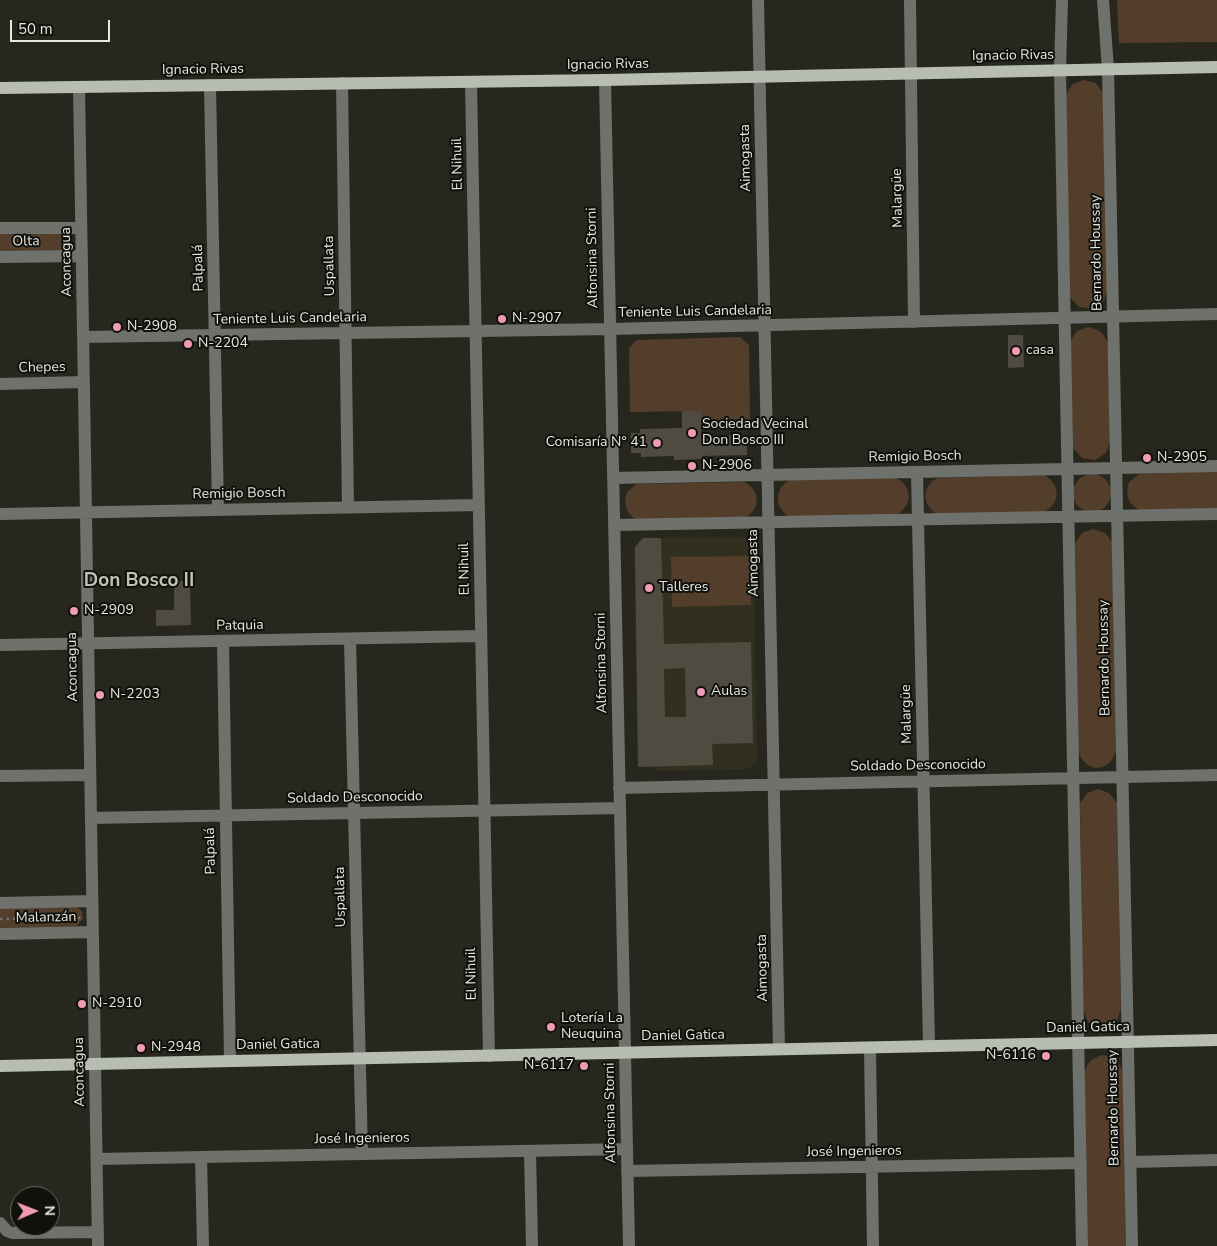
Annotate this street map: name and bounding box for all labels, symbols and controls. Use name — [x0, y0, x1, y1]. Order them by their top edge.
scale bar — [12, 10, 112, 42]
text: 50 m — [18, 19, 53, 39]
street label: Ignacio Rivas — [972, 47, 1054, 65]
street label: Ignacio Rivas — [567, 56, 649, 74]
street label: Ignacio Rivas — [162, 61, 244, 79]
street label: Aimogasta — [737, 124, 755, 192]
street label: El Nihuil — [449, 138, 467, 190]
street label: Malargüe — [889, 168, 907, 228]
street label: Bernardo Houssay — [1088, 195, 1106, 311]
street label: Alfonsina Storni — [584, 207, 602, 309]
street label: Aconcagua — [58, 227, 76, 297]
street label: Olta — [12, 233, 40, 251]
street label: Uspallata — [321, 236, 339, 296]
street label: Palpalá — [190, 244, 208, 292]
street label: Teniente Luis Candelaria — [618, 302, 772, 322]
street label: Teniente Luis Candelaria — [213, 309, 367, 329]
place label: N-2907 — [512, 311, 562, 327]
marker: N-2907 — [496, 313, 508, 325]
place label: N-2908 — [127, 319, 177, 335]
marker: N-2908 — [111, 321, 123, 333]
place label: N-2204 — [198, 336, 248, 352]
marker: N-2204 — [182, 338, 194, 350]
place label: casa — [1026, 343, 1054, 359]
marker: casa — [1010, 345, 1022, 357]
street label: Chepes — [18, 359, 66, 377]
place label: Sociedad Vecinal Don Bosco III — [702, 417, 808, 450]
marker: Sociedad Vecinal Don Bosco III — [686, 427, 698, 439]
place label: Comisaría N° 41 — [546, 435, 647, 451]
marker: Comisaría N° 41 — [651, 437, 663, 449]
street label: Remigio Bosch — [868, 448, 962, 466]
place label: N-2905 — [1157, 450, 1207, 466]
marker: N-2905 — [1141, 452, 1153, 464]
place label: N-2906 — [702, 458, 752, 474]
marker: N-2906 — [686, 460, 698, 472]
street label: Remigio Bosch — [192, 485, 286, 503]
street label: Aimogasta — [745, 529, 763, 597]
street label: El Nihuil — [456, 543, 474, 595]
district label: Don Bosco II — [84, 570, 194, 592]
place label: Talleres — [659, 580, 709, 596]
marker: Talleres — [643, 582, 655, 594]
street label: Bernardo Houssay — [1096, 600, 1114, 716]
place label: N-2909 — [84, 603, 134, 619]
marker: N-2909 — [68, 605, 80, 617]
street label: Alfonsina Storni — [593, 612, 611, 714]
street label: Patquia — [216, 617, 264, 635]
street label: Aconcagua — [64, 632, 82, 702]
place label: Aulas — [711, 684, 747, 700]
street label: Malargüe — [898, 684, 916, 744]
marker: Aulas — [695, 686, 707, 698]
place label: N-2203 — [110, 687, 160, 703]
marker: N-2203 — [94, 689, 106, 701]
street label: Soldado Desconocido — [850, 756, 986, 776]
street label: Soldado Desconocido — [287, 788, 423, 808]
street label: Palpalá — [202, 827, 220, 875]
street label: Uspallata — [332, 867, 350, 927]
street label: Malanzán — [16, 909, 76, 927]
street label: Aimogasta — [754, 934, 772, 1002]
street label: El Nihuil — [463, 948, 481, 1000]
place label: N-2910 — [92, 996, 142, 1012]
marker: N-2910 — [76, 998, 88, 1010]
place label: Lotería La Neuquina — [561, 1011, 623, 1044]
street label: Daniel Gatica — [1046, 1019, 1130, 1037]
marker: Lotería La Neuquina — [545, 1021, 557, 1033]
street label: Daniel Gatica — [641, 1027, 725, 1045]
street label: Daniel Gatica — [236, 1036, 320, 1054]
street label: Aconcagua — [71, 1037, 89, 1107]
place label: N-2948 — [151, 1040, 201, 1056]
marker: N-2948 — [135, 1042, 147, 1054]
place label: N-6116 — [986, 1048, 1036, 1064]
marker: N-6116 — [1040, 1050, 1052, 1062]
street label: Bernardo Houssay — [1105, 1050, 1123, 1166]
place label: N-6117 — [524, 1058, 574, 1074]
marker: N-6117 — [578, 1060, 590, 1072]
street label: Alfonsina Storni — [602, 1062, 620, 1164]
street label: José Ingenieros — [314, 1130, 410, 1148]
street label: José Ingenieros — [806, 1143, 902, 1161]
north arrow — [10, 1186, 60, 1236]
text: N — [40, 1205, 59, 1216]

